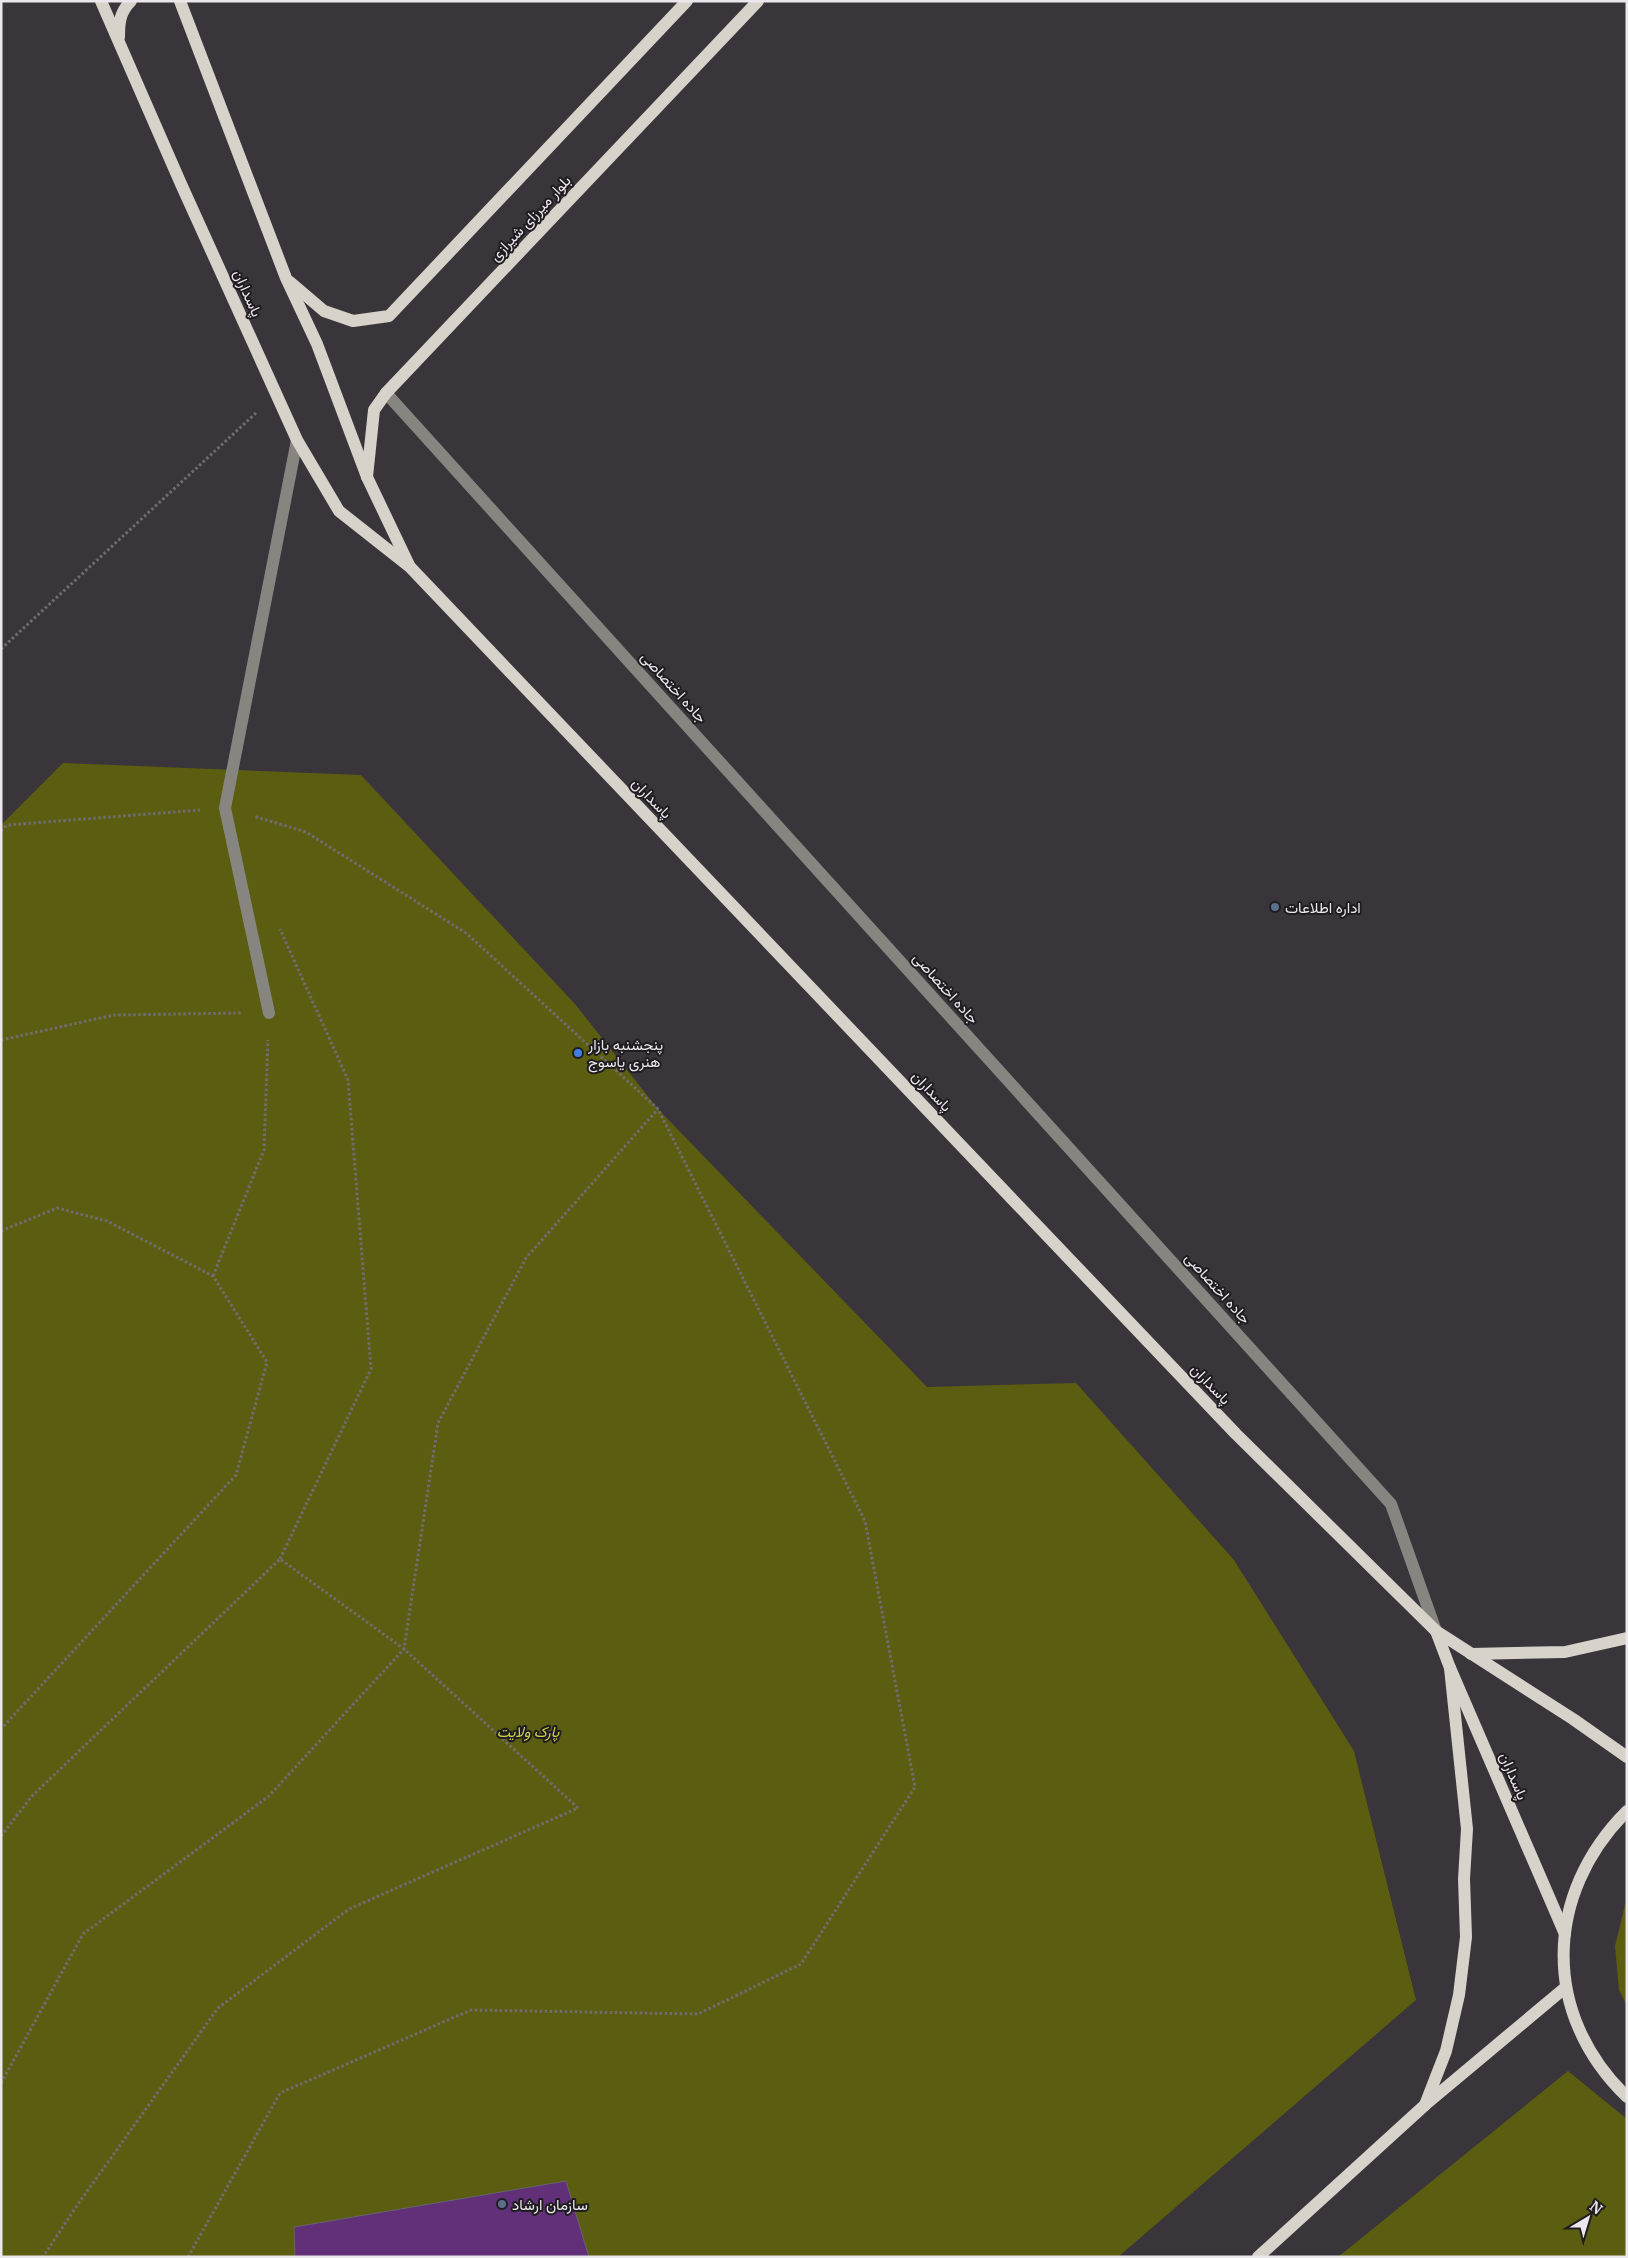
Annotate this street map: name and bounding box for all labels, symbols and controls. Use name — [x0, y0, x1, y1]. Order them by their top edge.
street label: بلوار میرزای شیرازی — [485, 171, 576, 266]
street label: پاسداران — [228, 266, 267, 320]
street label: جاده اختصاصی — [636, 647, 711, 727]
street label: پاسداران — [627, 774, 676, 823]
place label: اداره اطلاعات — [1285, 898, 1361, 917]
marker: اداره اطلاعات — [1269, 901, 1281, 913]
street label: جاده اختصاصی — [908, 948, 983, 1028]
place label: پنجشنبه بازار هنری یاسوج — [587, 1035, 663, 1073]
marker: پنجشنبه بازار هنری یاسوج — [572, 1047, 584, 1059]
street label: پاسداران — [907, 1067, 956, 1116]
street label: جاده اختصاصی — [1180, 1248, 1255, 1328]
street label: پاسداران — [1186, 1360, 1235, 1409]
park label: پارک ولایت — [497, 1722, 560, 1742]
street label: پاسداران — [1495, 1749, 1532, 1803]
north arrow — [1563, 2193, 1613, 2243]
place label: سازمان ارشاد — [512, 2195, 588, 2214]
text: N — [1586, 2197, 1606, 2218]
marker: سازمان ارشاد — [496, 2198, 508, 2210]

